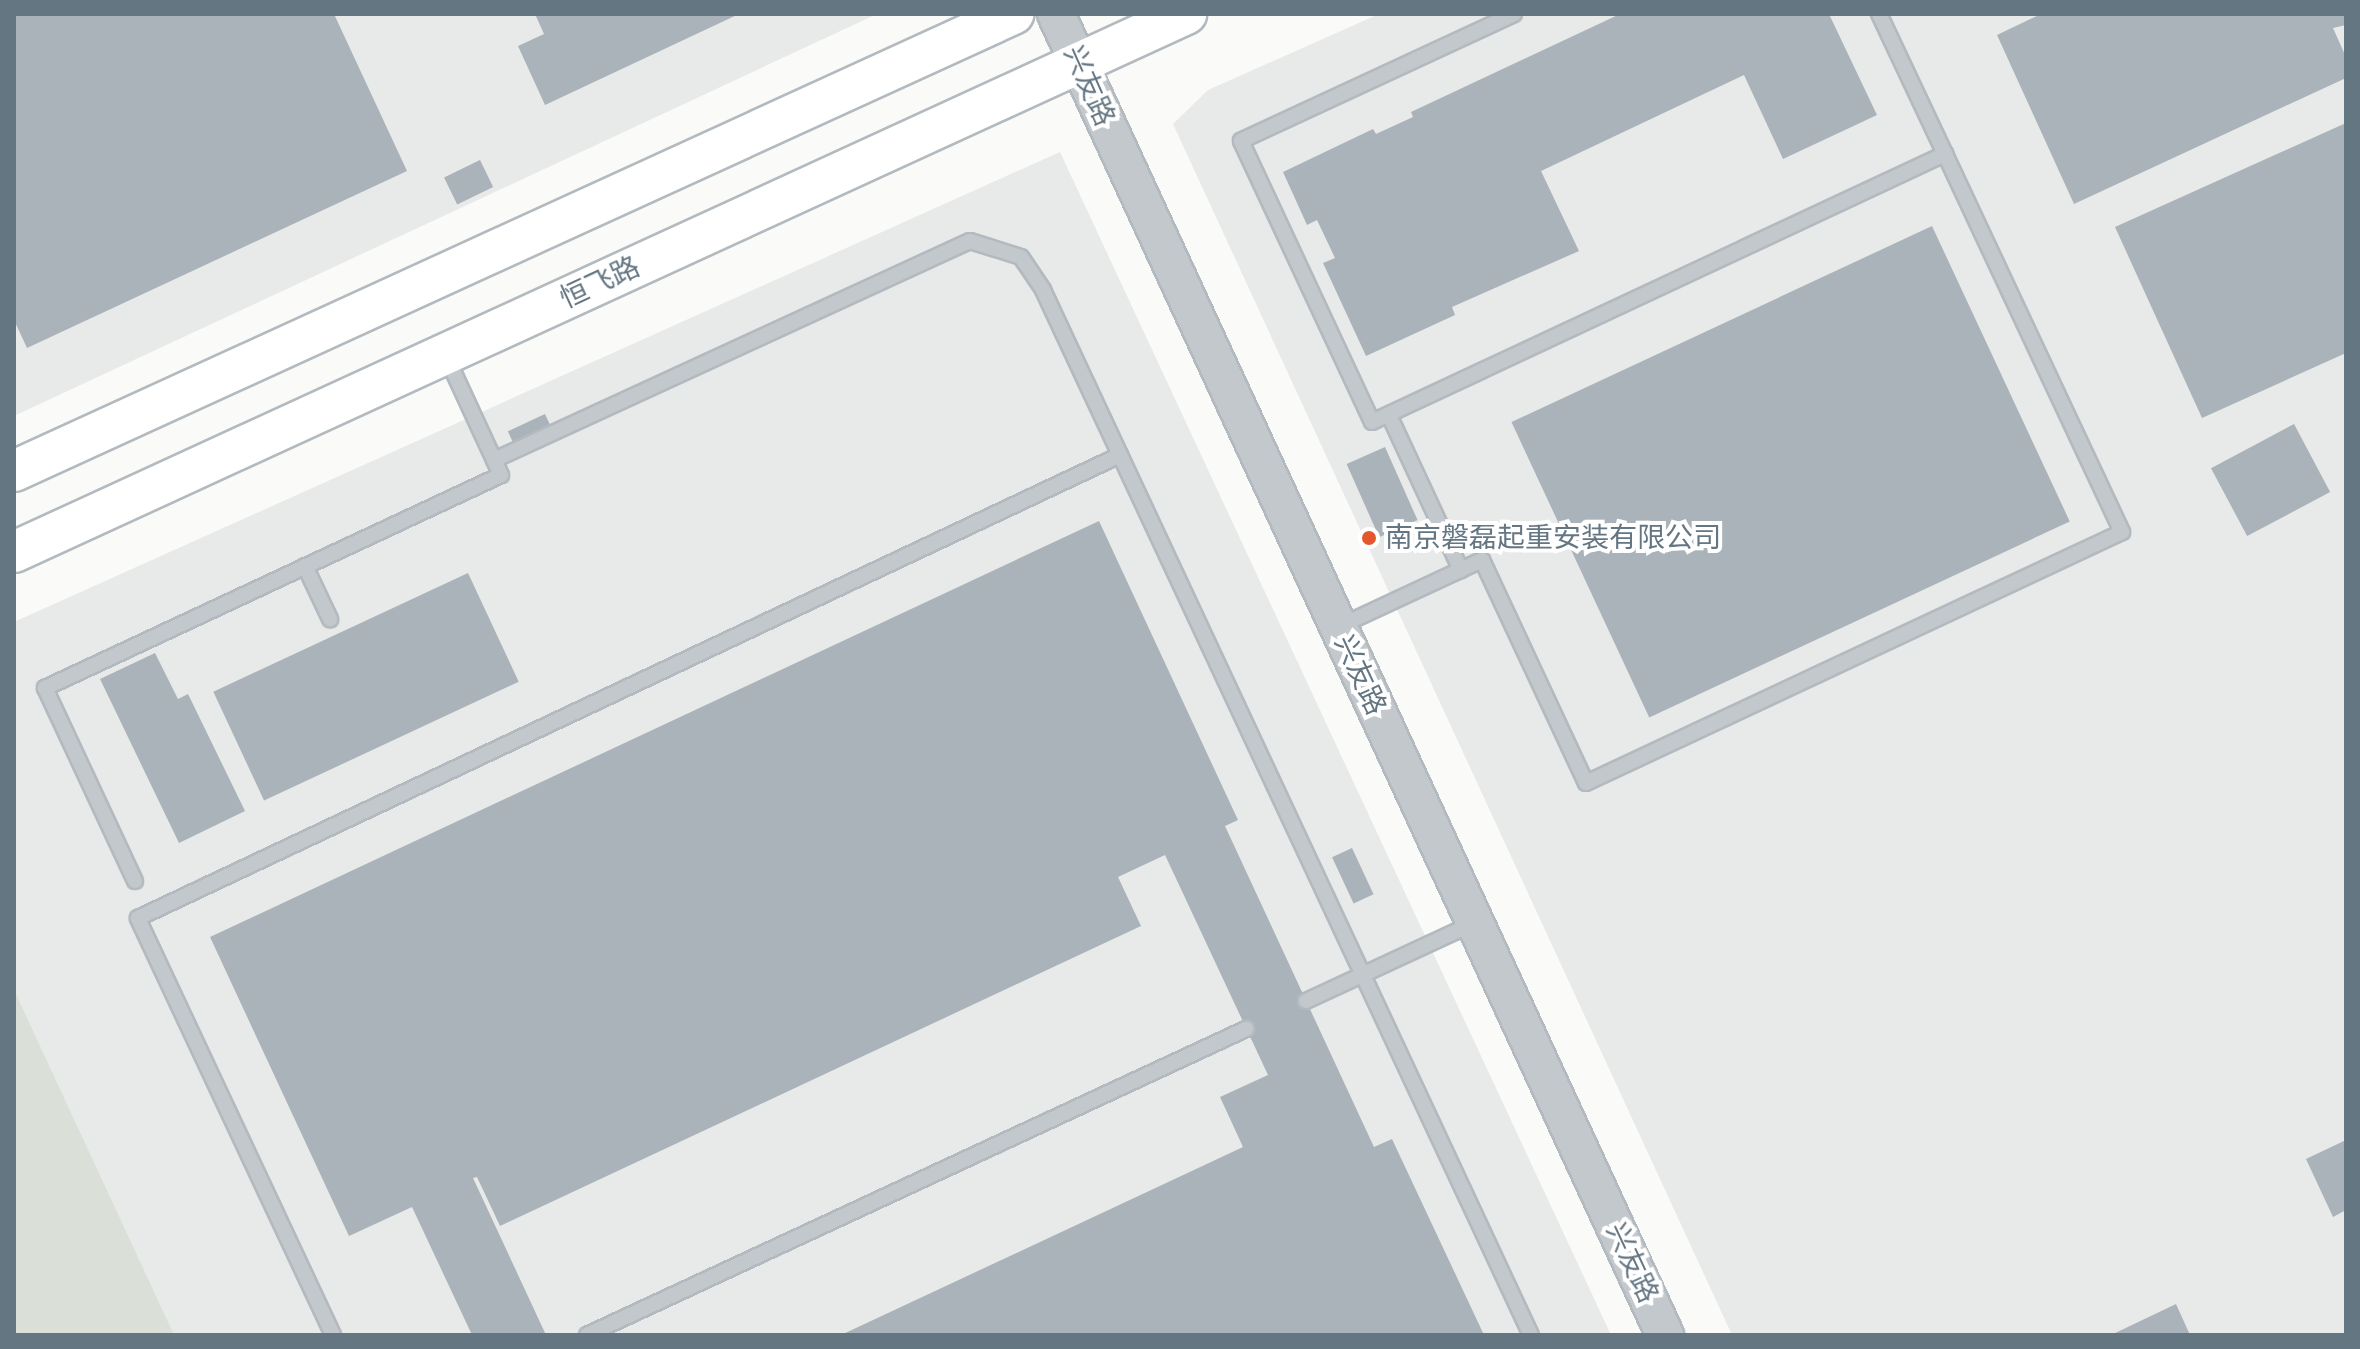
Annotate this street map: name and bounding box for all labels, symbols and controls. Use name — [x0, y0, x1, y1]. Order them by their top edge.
street label: 兴友路 — [1057, 41, 1121, 131]
street label: 恒飞路 — [555, 250, 645, 316]
place label: 南京磐磊起重安装有限公司 — [1385, 521, 1721, 555]
marker: 南京磐磊起重安装有限公司 — [1360, 529, 1378, 547]
street label: 兴友路 — [1327, 630, 1393, 720]
street label: 兴友路 — [1599, 1218, 1665, 1308]

